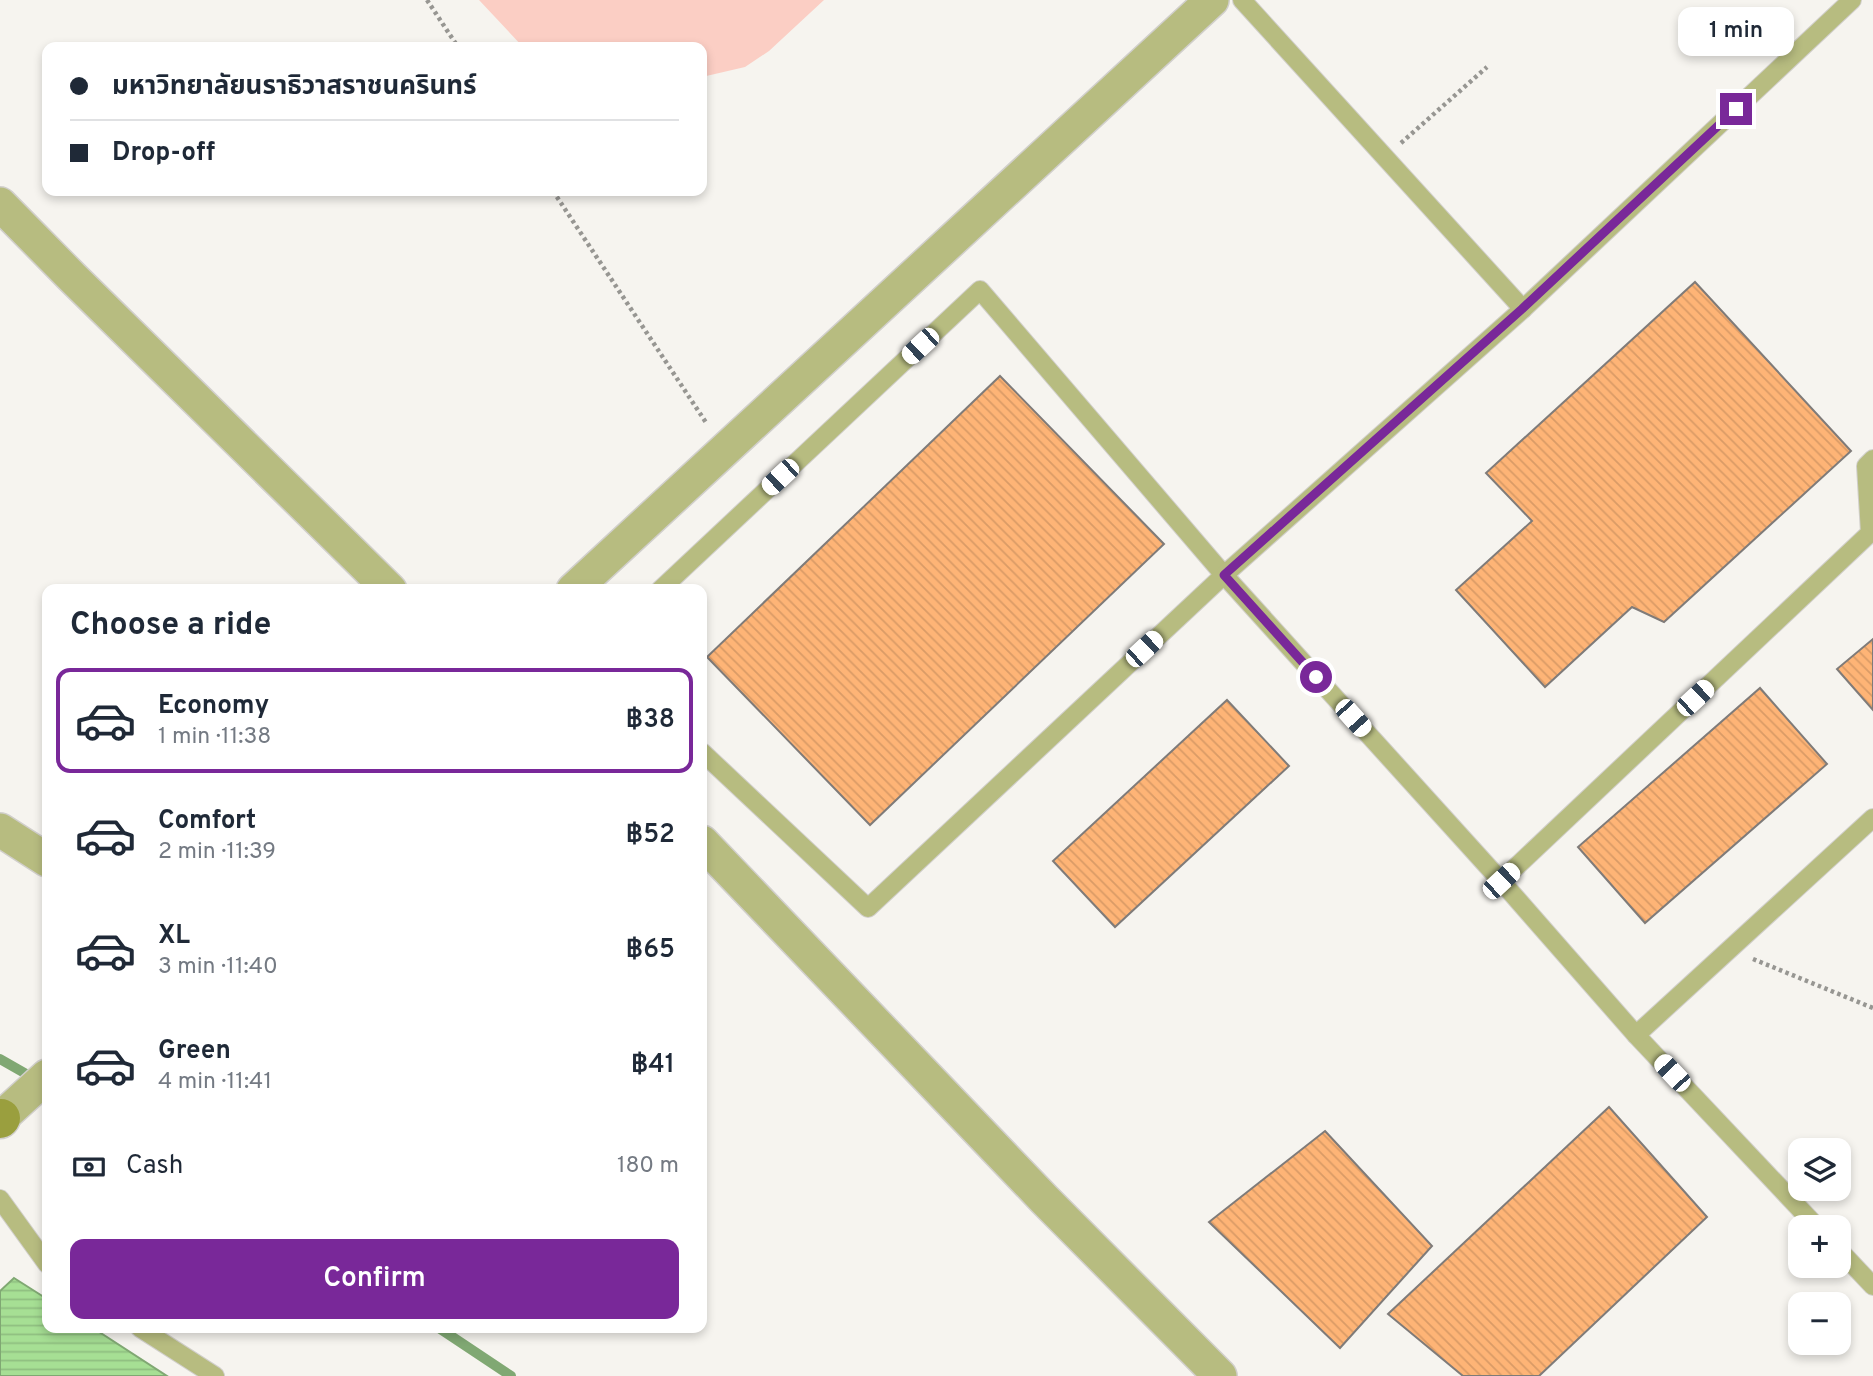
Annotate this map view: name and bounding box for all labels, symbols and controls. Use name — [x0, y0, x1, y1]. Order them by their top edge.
callout: 1 min — [1678, 7, 1794, 56]
text: 1 min — [1709, 17, 1763, 46]
text: มหาวิทยาลัยนราธิวาสราชนครินทร์ — [112, 71, 476, 104]
route end — [1720, 93, 1752, 125]
text: Drop-off — [112, 137, 215, 170]
car — [898, 324, 943, 368]
car — [758, 455, 803, 499]
text: Choose a ride — [70, 606, 271, 646]
car — [1122, 627, 1167, 671]
route start — [1300, 661, 1332, 693]
car — [1673, 676, 1718, 720]
icon: car — [74, 689, 137, 752]
text: Economy — [158, 690, 269, 723]
car — [1332, 695, 1375, 741]
text: ฿38 — [626, 704, 675, 737]
text: 1 min · 11:38 — [158, 723, 271, 752]
icon: car — [74, 804, 137, 867]
text: Comfort — [158, 805, 256, 838]
text: ฿52 — [626, 819, 675, 852]
text: 2 min · 11:39 — [158, 838, 276, 867]
car — [1479, 859, 1524, 903]
icon: car — [74, 919, 137, 982]
text: XL — [158, 920, 190, 953]
text: ฿65 — [626, 934, 675, 967]
text: 3 min · 11:40 — [158, 953, 278, 982]
icon: car — [74, 1034, 137, 1097]
text: Green — [158, 1035, 231, 1068]
text: ฿41 — [631, 1049, 675, 1082]
car — [1650, 1050, 1695, 1096]
text: 4 min · 11:41 — [158, 1068, 272, 1097]
map controls — [1788, 1138, 1851, 1355]
button: layers — [1788, 1138, 1851, 1201]
icon: cash — [70, 1148, 108, 1186]
text: Cash — [126, 1150, 183, 1183]
text: 180 m — [617, 1152, 679, 1181]
button: + — [1788, 1215, 1851, 1278]
button: Confirm — [70, 1239, 679, 1319]
button: − — [1788, 1292, 1851, 1355]

